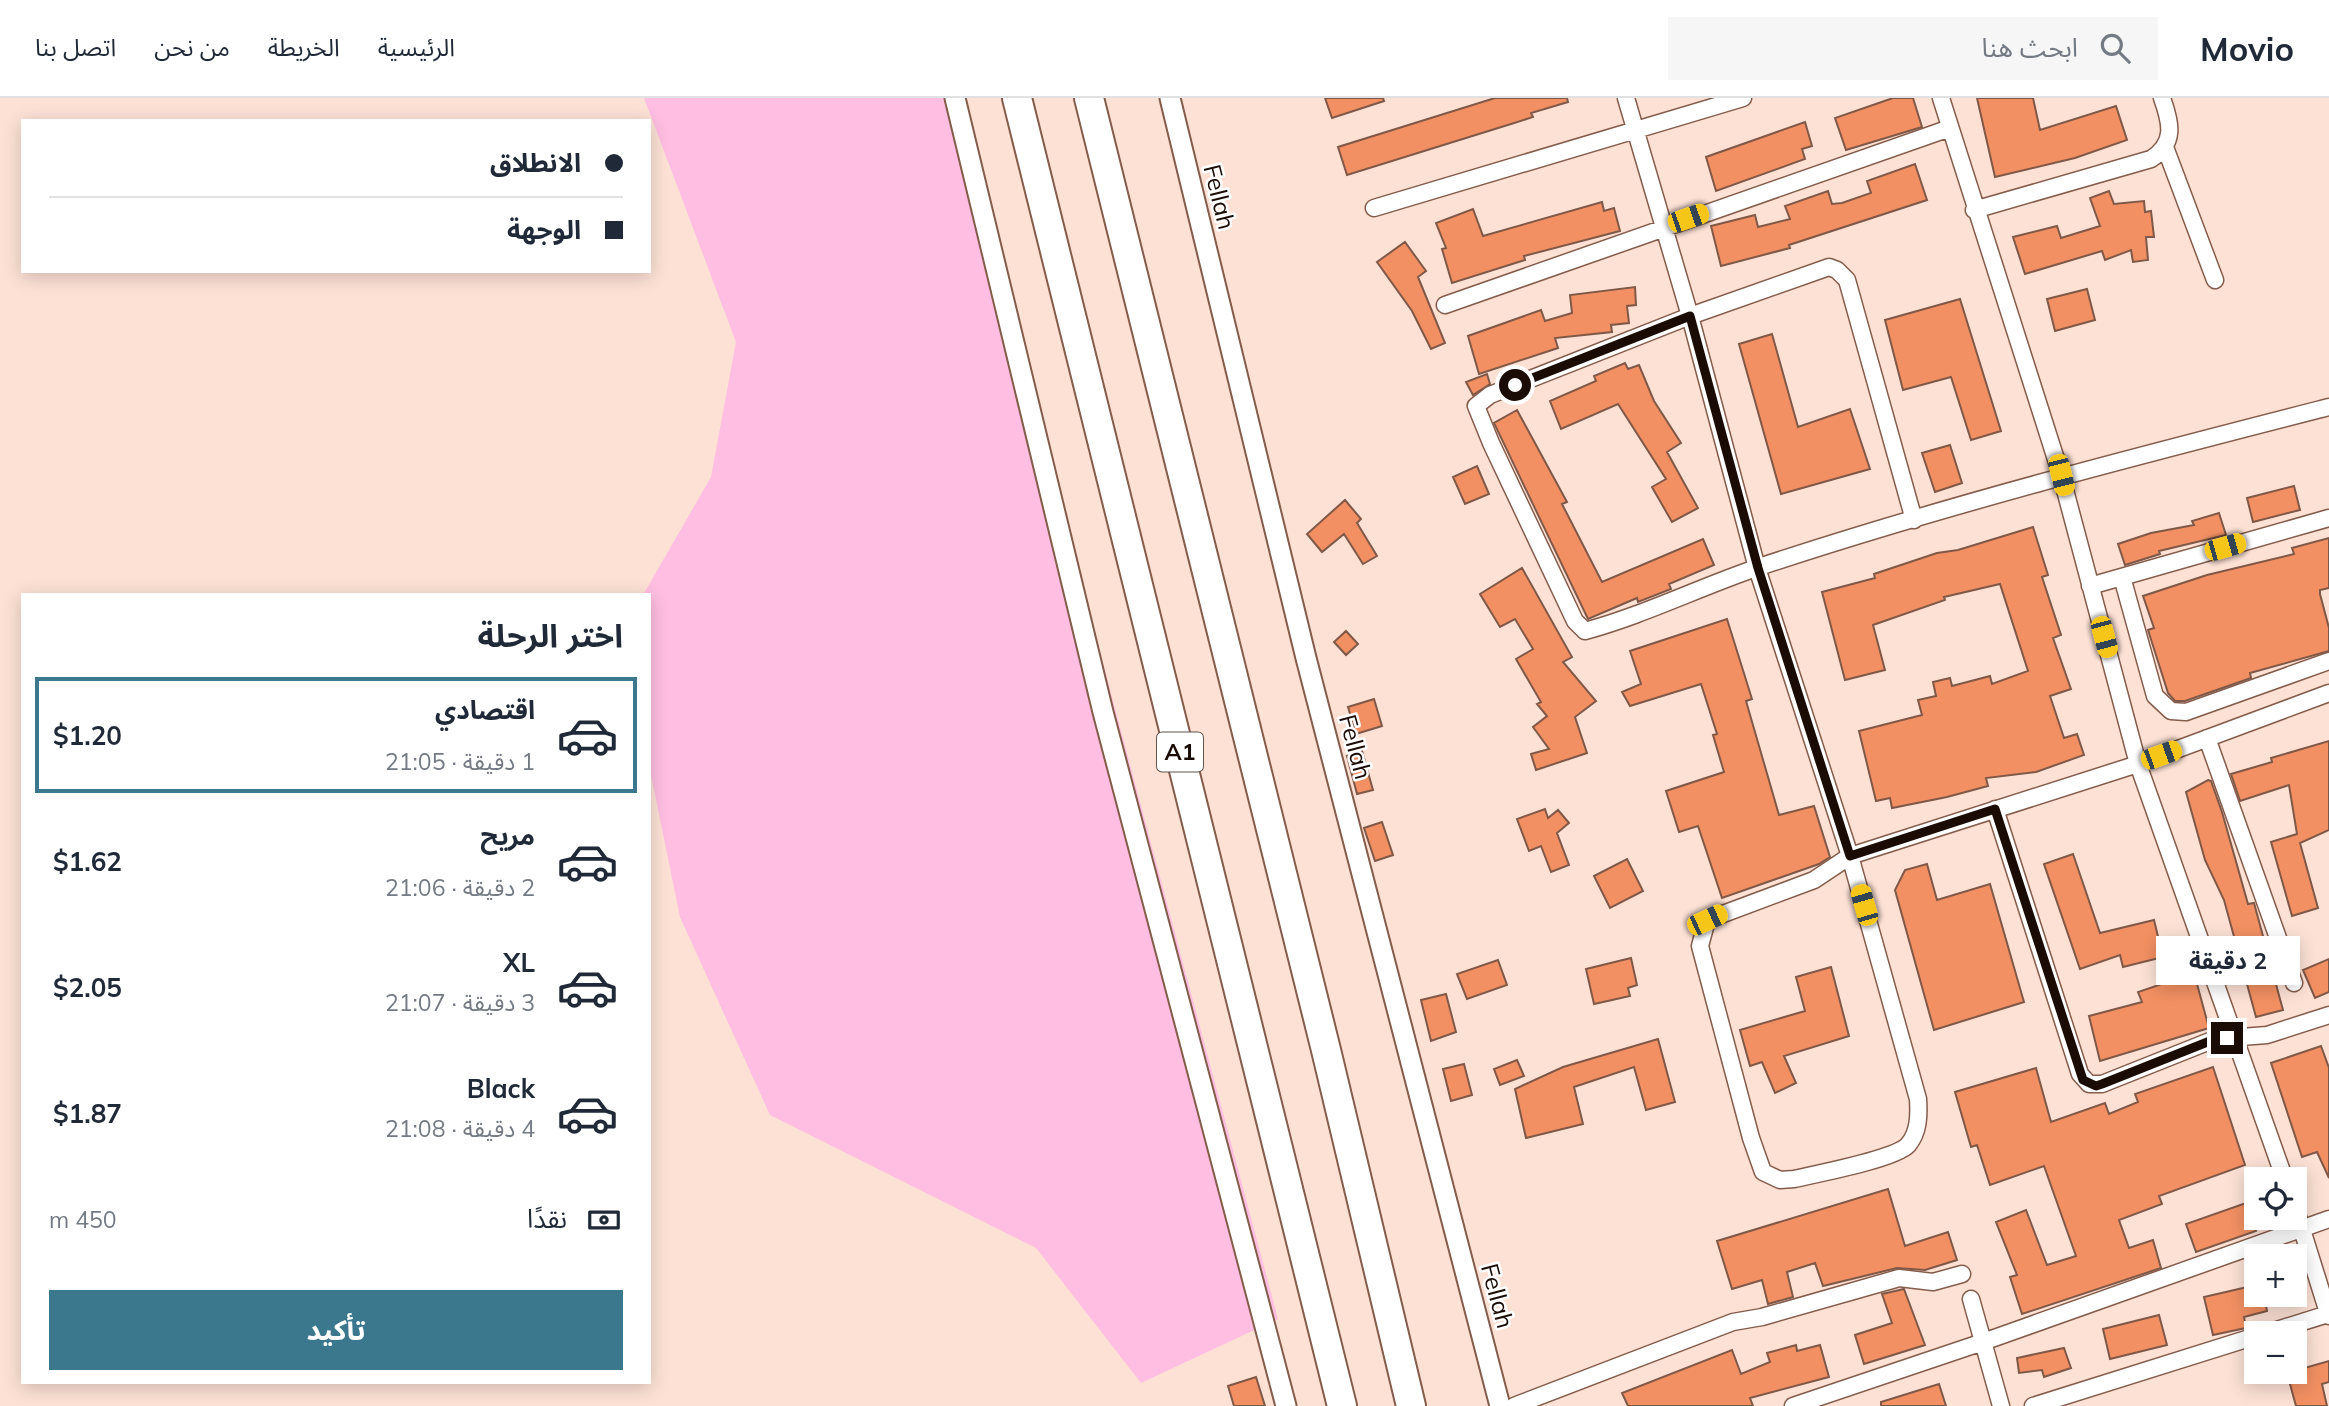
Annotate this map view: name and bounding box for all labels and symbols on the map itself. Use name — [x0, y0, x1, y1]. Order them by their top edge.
street label: Fellah — [1197, 161, 1243, 232]
car — [1665, 201, 1712, 235]
route start — [1499, 369, 1531, 401]
car — [2046, 452, 2077, 498]
car — [2202, 531, 2249, 563]
car — [2089, 614, 2120, 660]
street label: Fellah — [1333, 711, 1379, 782]
road number: A1 — [1157, 732, 1203, 772]
car — [2138, 738, 2185, 772]
car — [1849, 882, 1880, 928]
car — [1684, 902, 1731, 938]
callout: 2 دقيقة — [2155, 936, 2299, 986]
route end — [2211, 1022, 2243, 1054]
street label: Fellah — [1475, 1260, 1521, 1331]

